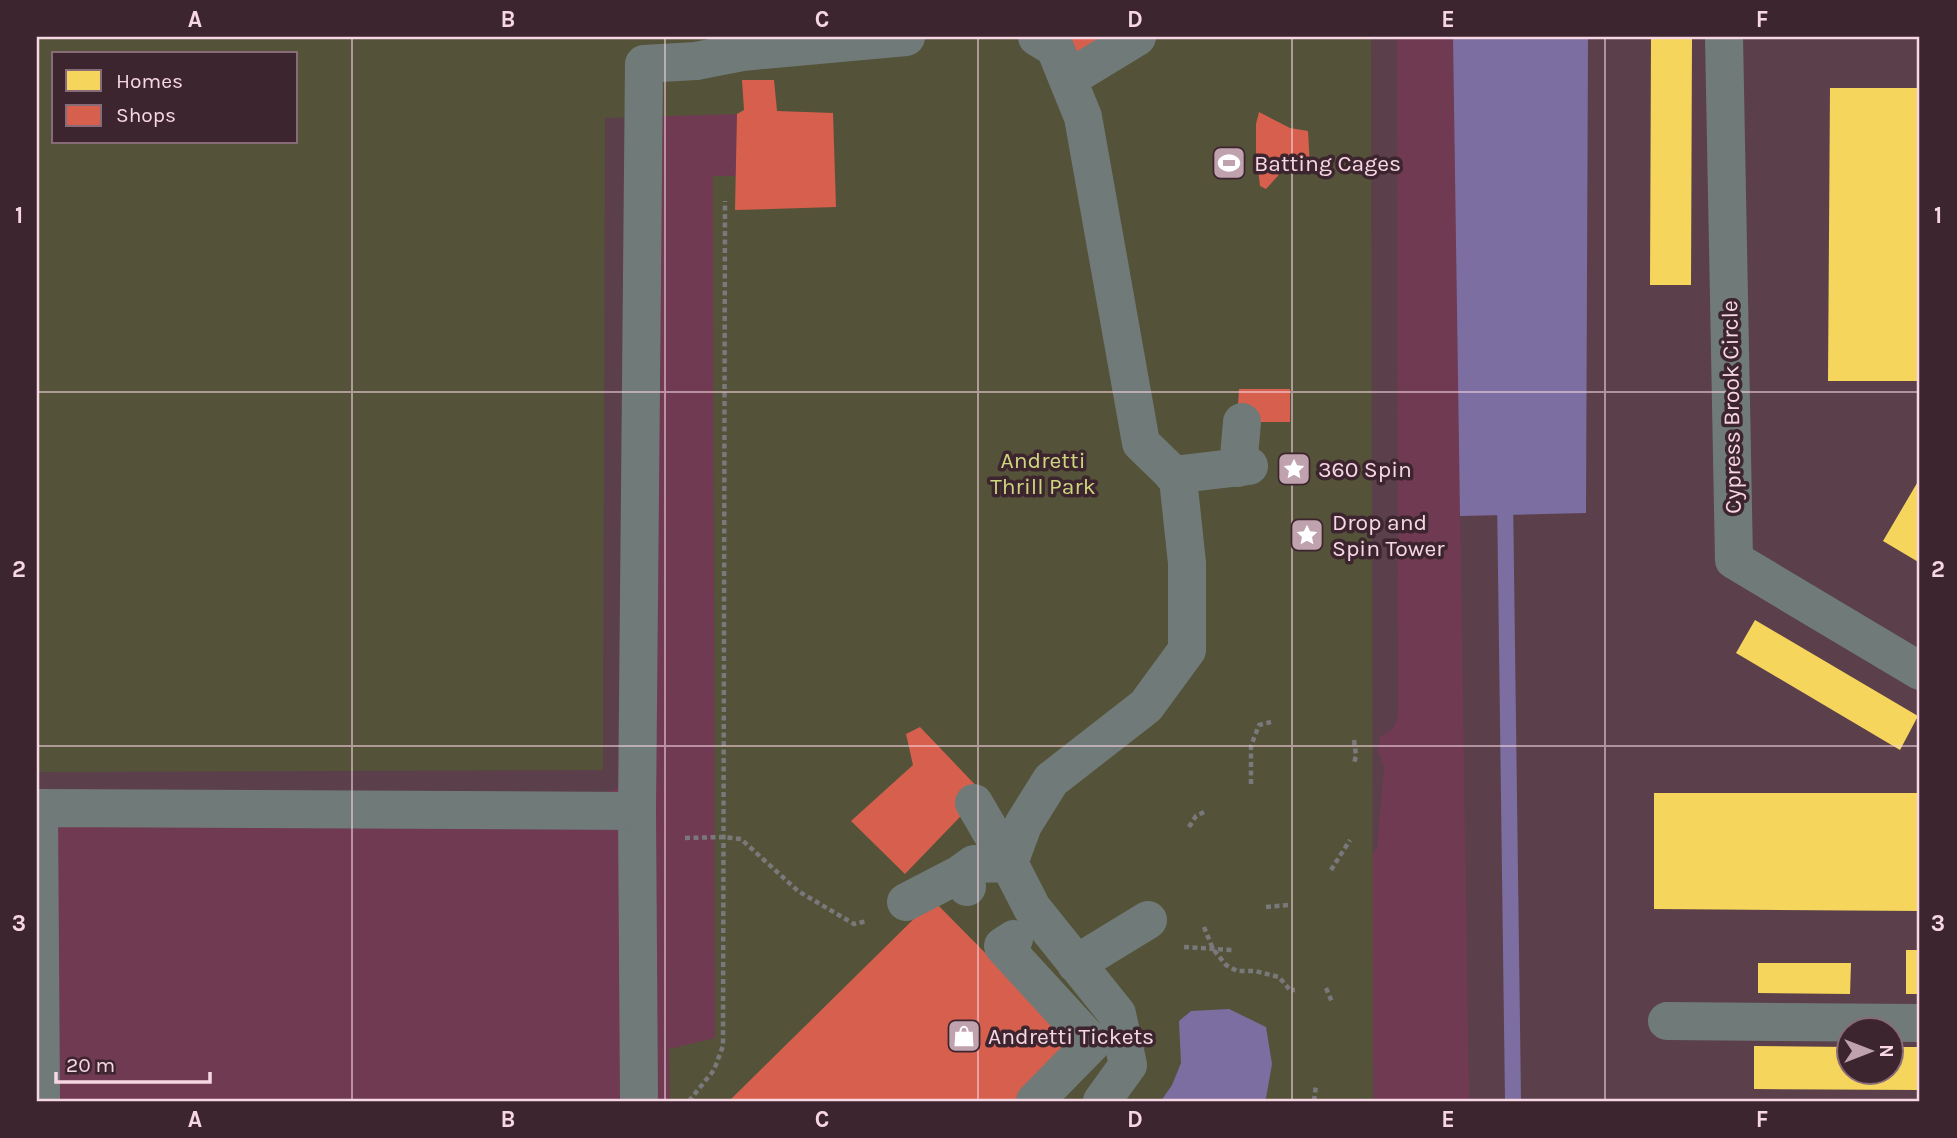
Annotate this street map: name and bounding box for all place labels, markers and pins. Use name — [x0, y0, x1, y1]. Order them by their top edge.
sports icon: Batting Cages — [1210, 144, 1248, 182]
place label: Batting Cages — [1254, 150, 1401, 177]
place icon: 360 Spin — [1275, 450, 1313, 488]
place label: 360 Spin — [1318, 456, 1412, 483]
place label: Drop and Spin Tower — [1332, 509, 1445, 562]
place icon: Drop and Spin Tower — [1288, 516, 1326, 554]
shop icon: Andretti Tickets — [945, 1017, 983, 1055]
place label: Andretti Tickets — [988, 1023, 1154, 1050]

